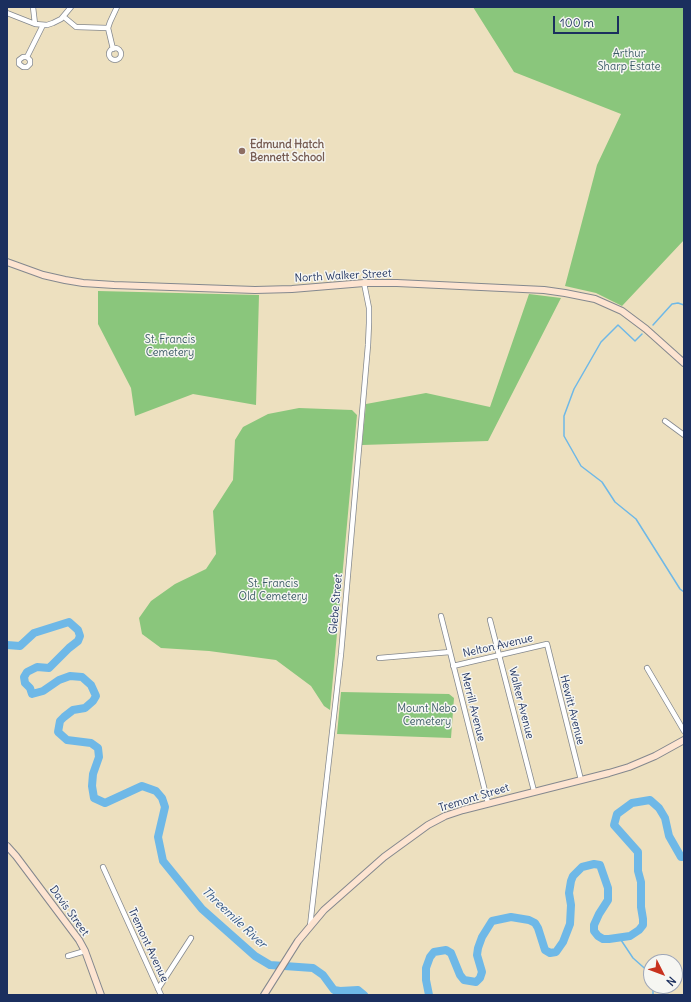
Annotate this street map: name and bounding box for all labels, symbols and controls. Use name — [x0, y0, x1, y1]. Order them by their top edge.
scale bar — [555, 8, 621, 34]
text: 100 m — [560, 15, 594, 30]
park label: Arthur Sharp Estate — [597, 47, 661, 73]
place label: Edmund Hatch Bennett School — [250, 138, 325, 164]
marker: Edmund Hatch Bennett School — [237, 146, 247, 156]
street label: North Walker Street — [294, 267, 392, 285]
park label: St. Francis Cemetery — [145, 333, 195, 359]
street label: Glebe Street — [327, 573, 345, 635]
park label: St. Francis Old Cemetery — [239, 577, 307, 603]
street label: Nelton Avenue — [462, 632, 534, 660]
street label: Walker Avenue — [506, 666, 536, 740]
street label: Merrill Avenue — [458, 671, 488, 743]
street label: Hewitt Avenue — [557, 674, 587, 746]
park label: Mount Nebo Cemetery — [397, 702, 457, 728]
street label: Tremont Street — [437, 781, 511, 815]
street label: Davis Street — [46, 883, 92, 939]
water label: Threemile River — [199, 884, 269, 952]
street label: Tremont Avenue — [125, 906, 171, 984]
north arrow — [643, 954, 683, 994]
text: N — [663, 974, 679, 989]

